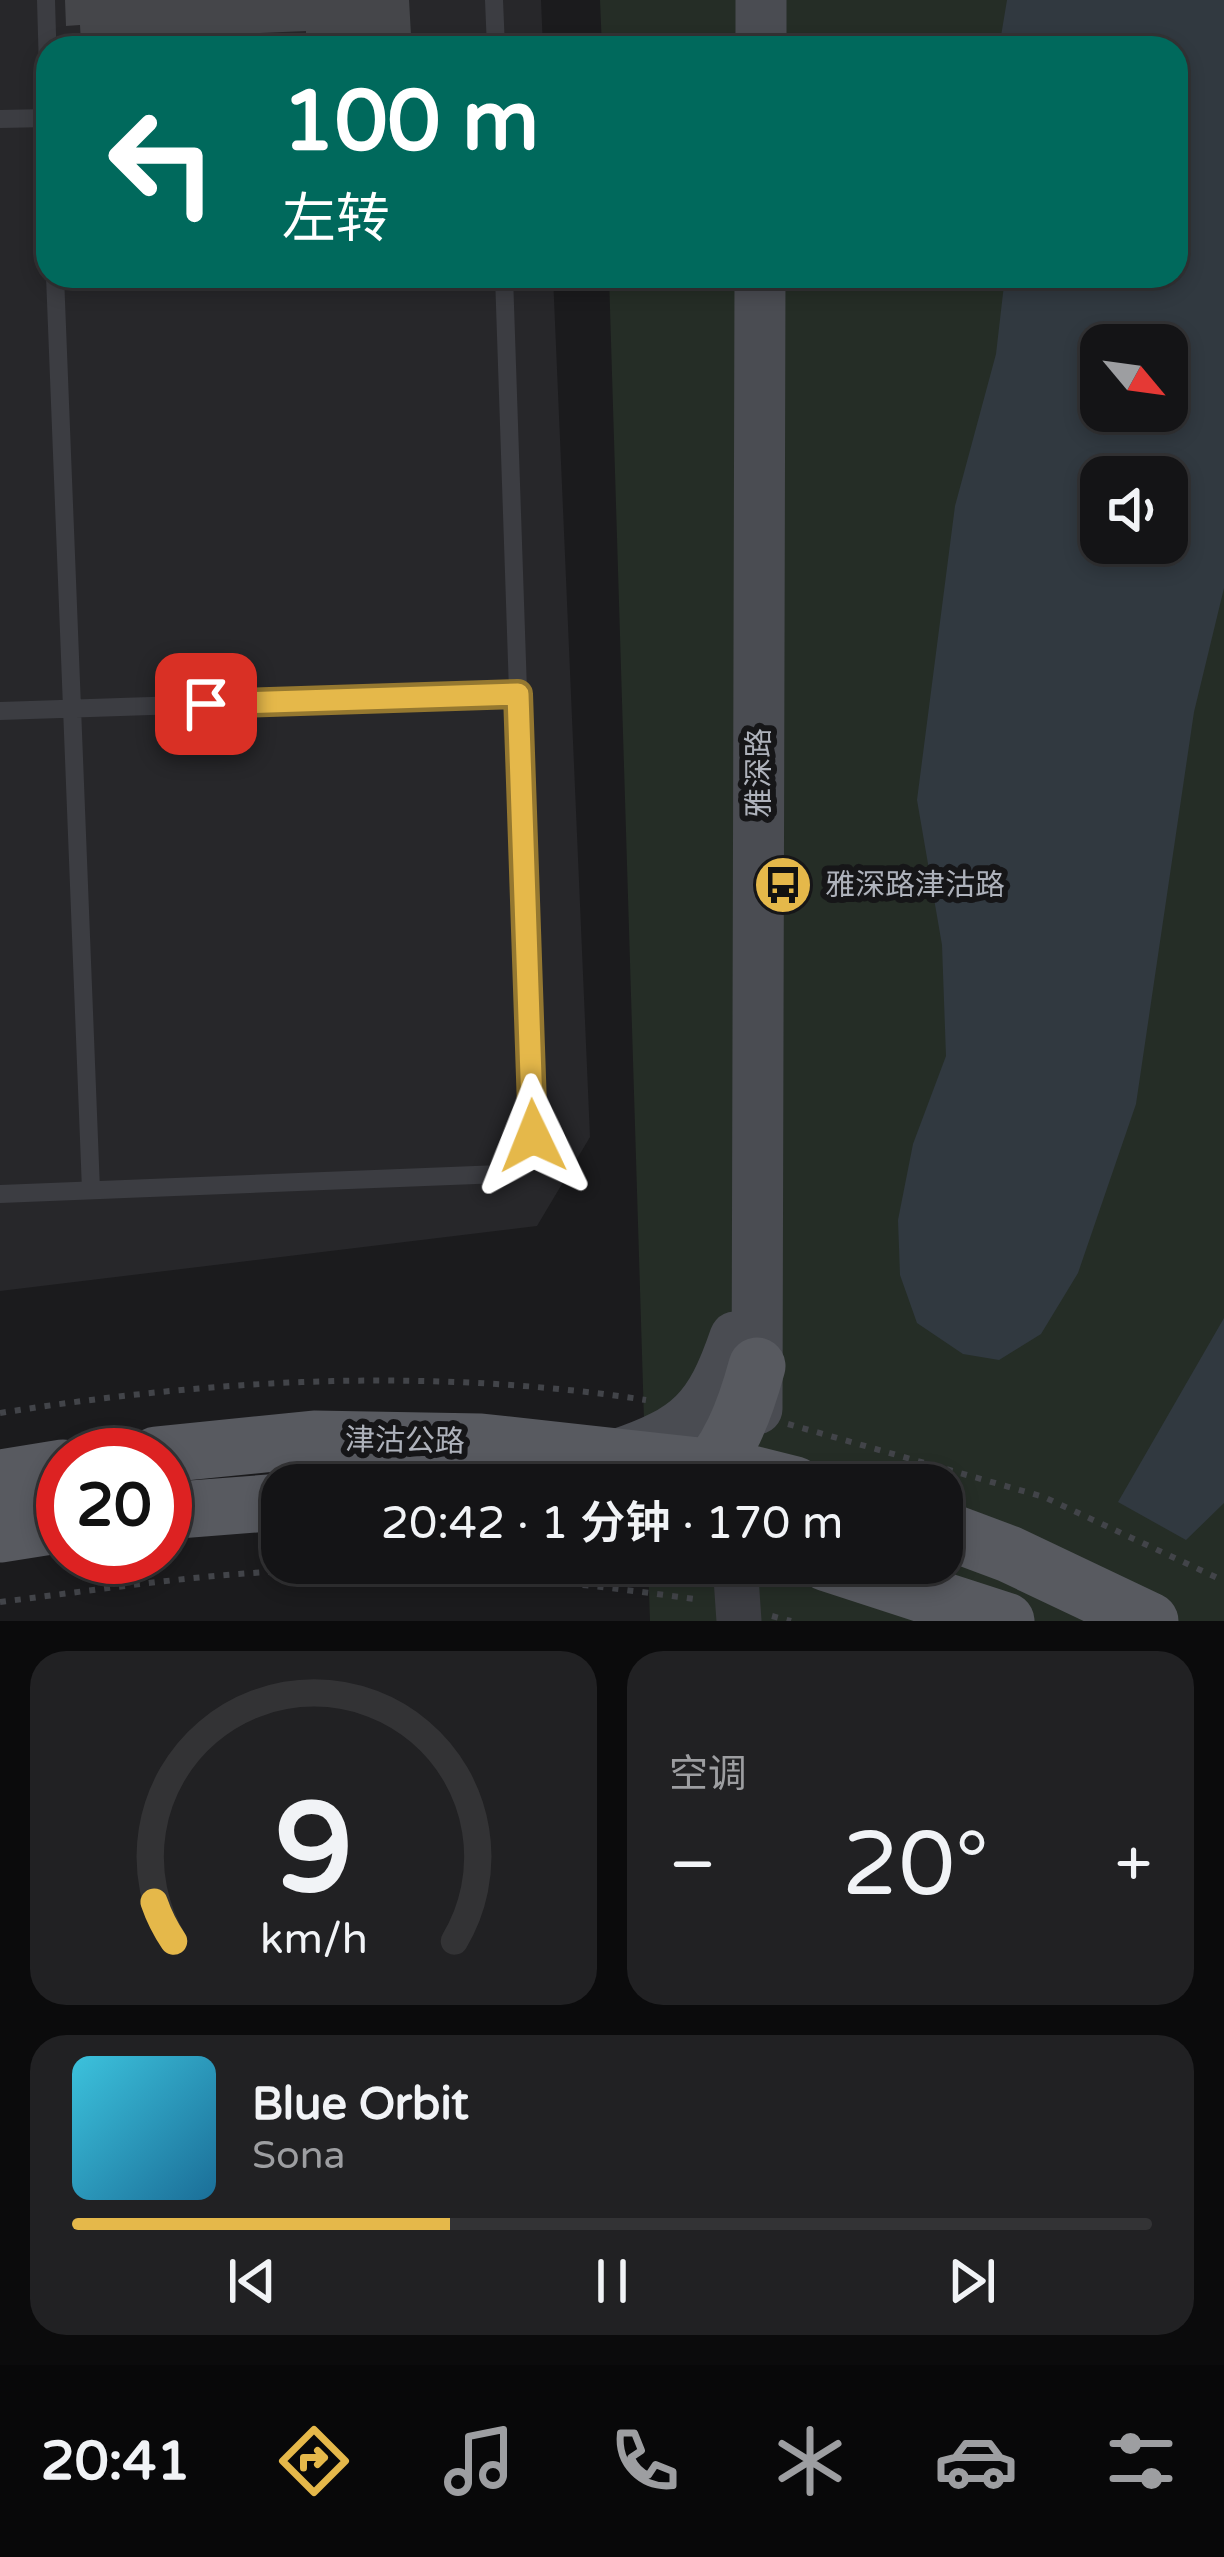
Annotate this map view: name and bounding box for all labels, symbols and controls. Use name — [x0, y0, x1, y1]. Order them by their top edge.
text: 100 m — [282, 72, 539, 173]
icon: left — [84, 84, 240, 240]
text: 左转 — [282, 187, 390, 252]
north arrow — [1080, 324, 1188, 432]
map controls — [1080, 324, 1188, 564]
button: sound — [1080, 456, 1188, 564]
pin — [155, 653, 257, 755]
icon: arrive — [173, 671, 239, 737]
street label: 雅深路 — [741, 728, 778, 818]
bus stop icon: 雅深路津沽路 — [752, 854, 814, 916]
place label: 雅深路津沽路 — [825, 867, 1005, 904]
position arrow — [470, 1073, 596, 1199]
street label: 津沽公路 — [345, 1421, 465, 1461]
speed limit sign: 20 — [36, 1428, 192, 1584]
text: 20:42 · 1 分钟 · 170 m — [381, 1497, 843, 1551]
text: 空调 — [669, 1751, 747, 1798]
text: 9 — [274, 1775, 353, 1926]
text: 20° — [842, 1811, 989, 1920]
text: − — [669, 1825, 716, 1905]
text: + — [1115, 1825, 1152, 1905]
text: km/h — [260, 1914, 367, 1965]
text: Blue Orbit — [252, 2078, 469, 2132]
text: Sona — [252, 2132, 345, 2179]
icon: previous — [219, 2248, 285, 2314]
icon: pause — [579, 2248, 645, 2314]
icon: next — [939, 2248, 1005, 2314]
icon: directions — [272, 2419, 356, 2503]
icon: music — [437, 2419, 521, 2503]
icon: phone — [603, 2419, 687, 2503]
icon: climate — [768, 2419, 852, 2503]
icon: car — [934, 2419, 1018, 2503]
icon: filters — [1099, 2419, 1183, 2503]
text: 20:41 — [41, 2429, 190, 2494]

